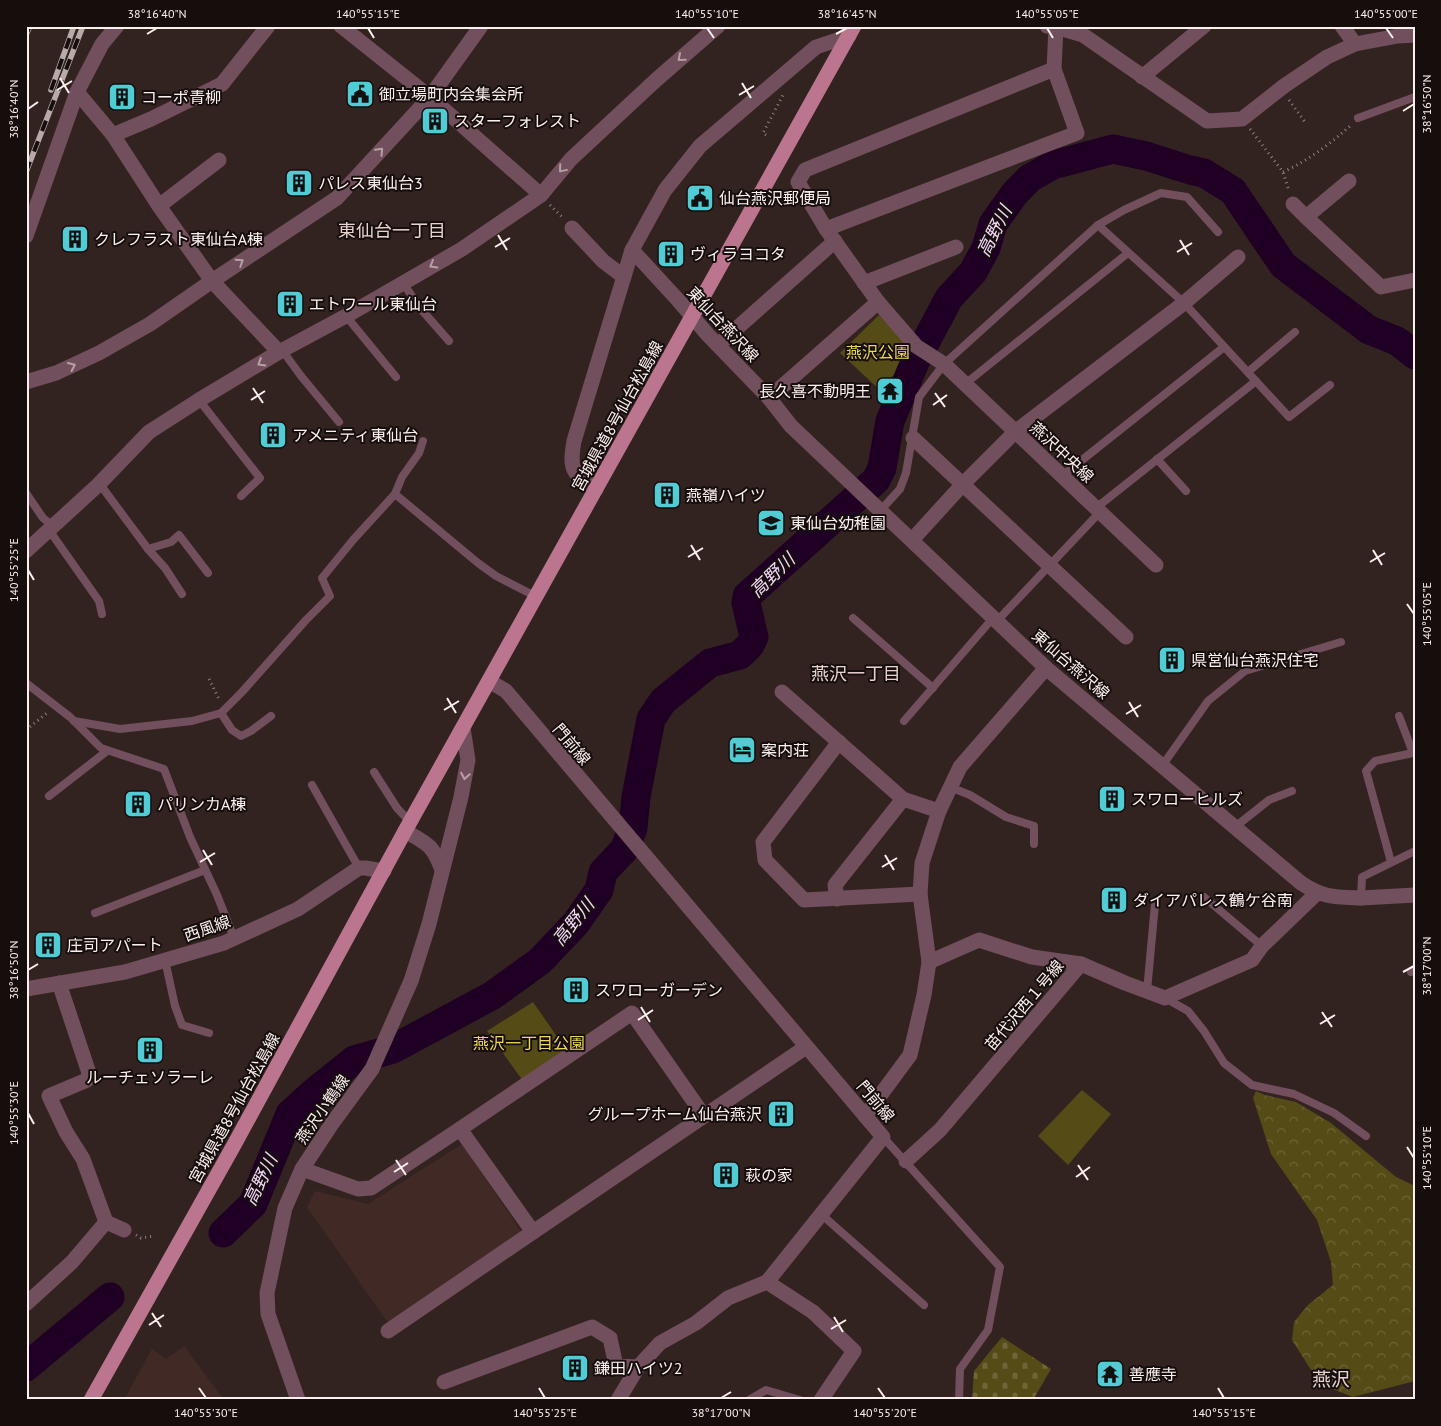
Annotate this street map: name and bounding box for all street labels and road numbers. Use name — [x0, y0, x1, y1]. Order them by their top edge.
street label: 東仙台燕沢線 — [683, 282, 763, 366]
street label: 宮城県道8号仙台松島線 — [567, 337, 667, 495]
street label: 燕沢中央線 — [1026, 417, 1098, 487]
street label: 東仙台燕沢線 — [1028, 625, 1114, 703]
street label: 門前線 — [549, 719, 595, 769]
street label: 西風線 — [181, 911, 233, 945]
street label: 苗代沢西１号線 — [980, 956, 1068, 1054]
street label: 宮城県道8号仙台松島線 — [184, 1029, 284, 1187]
street label: 燕沢小鶴線 — [291, 1070, 353, 1148]
street label: 門前線 — [853, 1076, 899, 1126]

